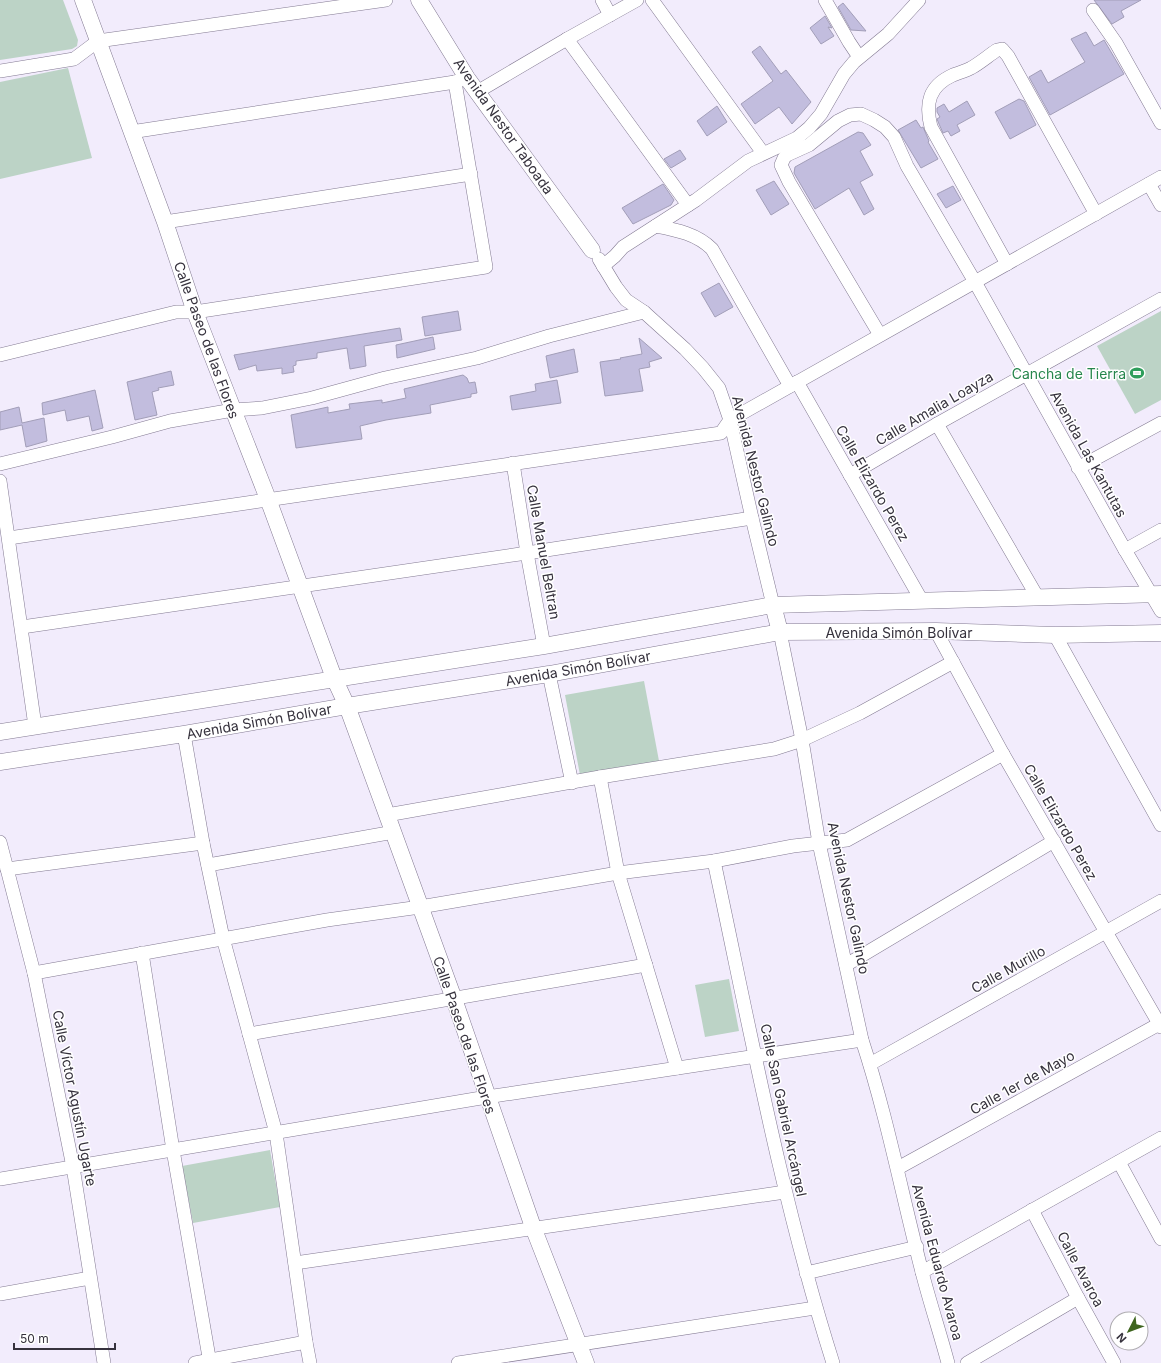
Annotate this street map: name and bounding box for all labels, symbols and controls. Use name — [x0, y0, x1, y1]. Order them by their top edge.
street label: Avenida Nestor Taboada — [451, 55, 557, 197]
street label: Calle Paseo de las Flores — [171, 259, 243, 421]
place label: Cancha de Tierra — [1012, 365, 1126, 382]
sports icon: Cancha de Tierra — [1129, 365, 1145, 381]
street label: Calle Amalia Loayza — [872, 367, 996, 449]
street label: Avenida Las Kantutas — [1047, 388, 1131, 520]
street label: Avenida Nestor Galindo — [729, 394, 783, 548]
street label: Calle Elizardo Perez — [833, 422, 913, 544]
street label: Calle Manuel Beltran — [524, 483, 564, 621]
street label: Avenida Simón Bolívar — [825, 624, 973, 641]
street label: Avenida Simón Bolívar — [504, 647, 652, 689]
street label: Avenida Simón Bolívar — [185, 700, 333, 742]
street label: Calle Elizardo Perez — [1021, 761, 1101, 883]
street label: Avenida Nestor Galindo — [825, 820, 873, 976]
street label: Calle Murillo — [968, 942, 1048, 996]
street label: Calle Paseo de las Flores — [430, 954, 500, 1116]
street label: Calle Víctor Agustín Ugarte — [50, 1008, 100, 1188]
street label: Calle San Gabriel Arcángel — [757, 1022, 811, 1198]
street label: Calle 1er de Mayo — [967, 1046, 1077, 1118]
street label: Avenida Eduardo Avaroa — [909, 1182, 967, 1342]
street label: Calle Avaroa — [1054, 1228, 1108, 1310]
north arrow — [1109, 1311, 1149, 1351]
scale bar — [14, 1325, 115, 1351]
text: N — [1114, 1330, 1130, 1345]
text: 50 m — [20, 1331, 49, 1346]

